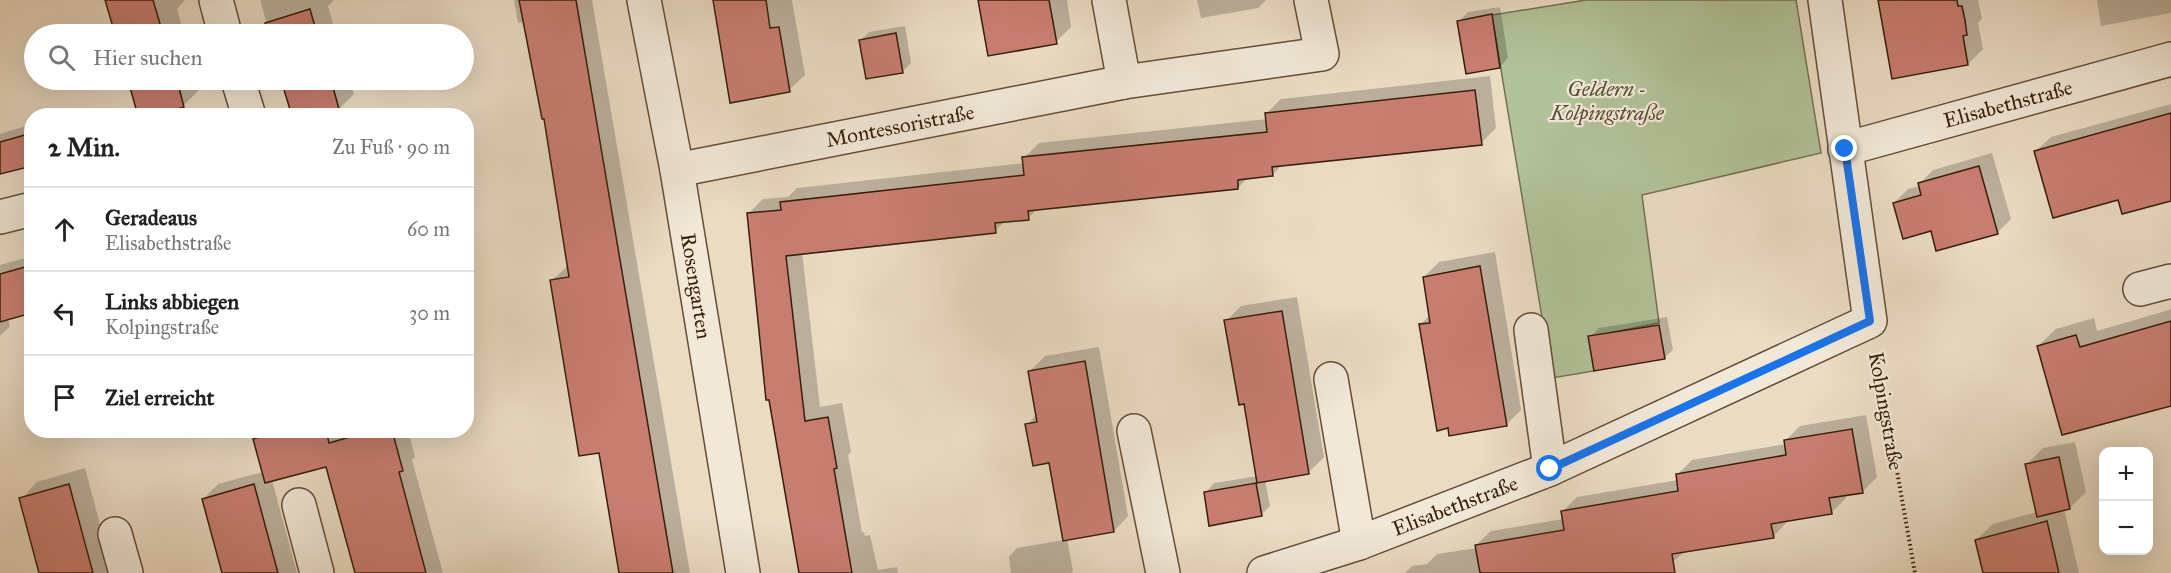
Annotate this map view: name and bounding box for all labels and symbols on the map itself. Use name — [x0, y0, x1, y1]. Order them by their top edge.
street label: Elisabethstraße — [1941, 74, 2076, 134]
park label: Geldern - Kolpingstraße — [1549, 76, 1665, 126]
street label: Montessoristraße — [824, 99, 977, 153]
route end — [1831, 135, 1857, 161]
street label: Rosengarten — [675, 231, 717, 341]
street label: Kolpingstraße — [1863, 350, 1909, 473]
route start — [1536, 455, 1562, 481]
street label: Elisabethstraße — [1388, 470, 1522, 542]

